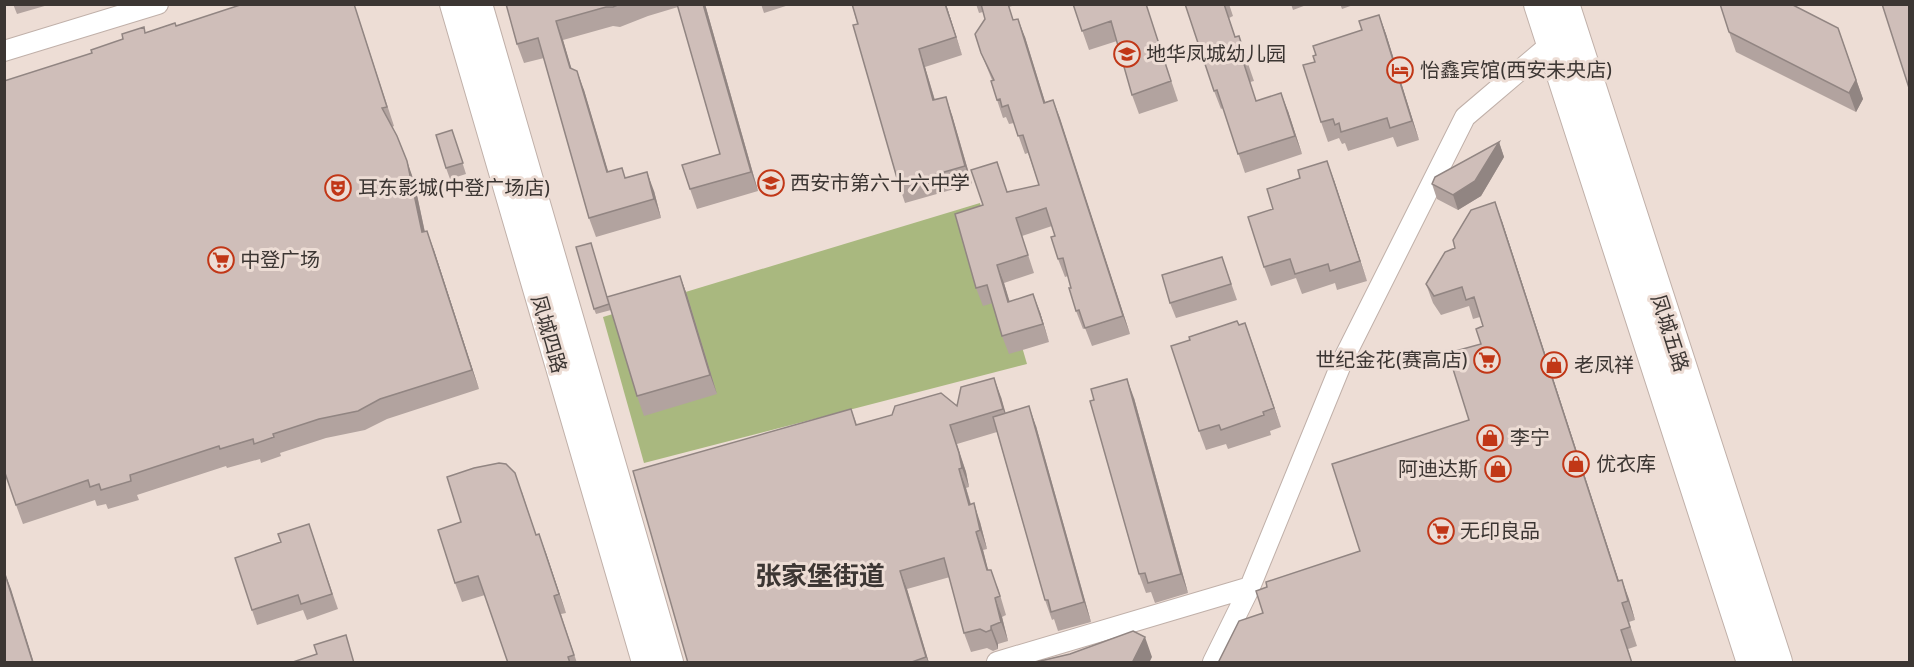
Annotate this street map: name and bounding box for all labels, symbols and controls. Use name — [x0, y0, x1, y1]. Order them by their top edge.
school or university icon: 地华凤城幼儿园 — [1112, 39, 1142, 69]
place label: 地华凤城幼儿园 — [1146, 42, 1286, 66]
hotel icon: 怡鑫宾馆(西安未央店) — [1385, 55, 1415, 85]
place label: 怡鑫宾馆(西安未央店) — [1420, 58, 1613, 82]
school or university icon: 西安市第六十六中学 — [756, 168, 786, 198]
place label: 西安市第六十六中学 — [790, 171, 970, 195]
theatre icon: 耳东影城(中登广场店) — [323, 173, 353, 203]
place label: 耳东影城(中登广场店) — [358, 176, 551, 200]
supermarket icon: 中登广场 — [206, 245, 236, 275]
place label: 中登广场 — [240, 248, 320, 272]
street label: 凤城五路 — [1646, 291, 1694, 375]
street label: 凤城四路 — [526, 292, 572, 376]
supermarket icon: 世纪金花(赛高店) — [1472, 345, 1502, 375]
place label: 世纪金花(赛高店) — [1315, 348, 1468, 372]
shop icon: 老凤祥 — [1539, 350, 1569, 380]
place label: 老凤祥 — [1574, 353, 1634, 377]
shop icon: 李宁 — [1475, 423, 1505, 453]
place label: 李宁 — [1510, 426, 1550, 450]
shop icon: 优衣库 — [1561, 449, 1591, 479]
place label: 优衣库 — [1596, 452, 1656, 476]
shop icon: 阿迪达斯 — [1483, 454, 1513, 484]
place label: 阿迪达斯 — [1398, 457, 1478, 481]
supermarket icon: 无印良品 — [1426, 516, 1456, 546]
place label: 无印良品 — [1460, 519, 1540, 543]
district label: 张家堡街道 — [755, 560, 885, 592]

